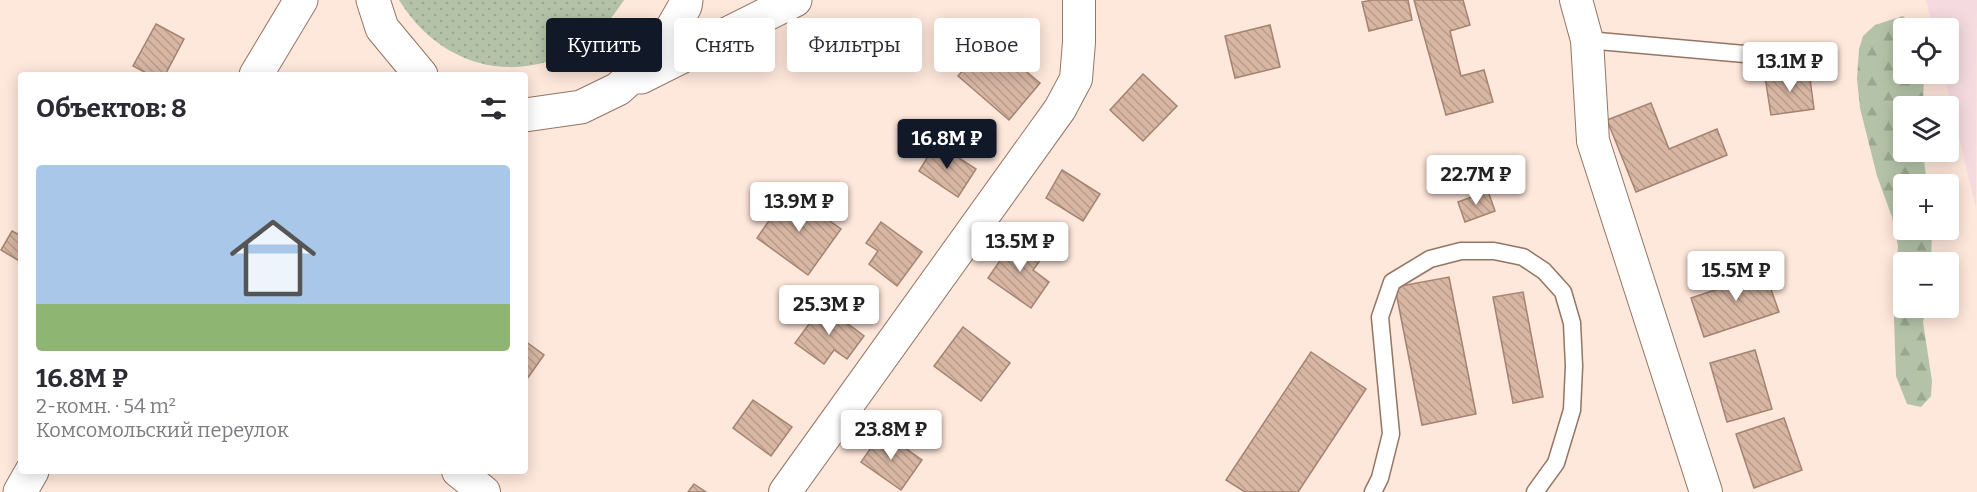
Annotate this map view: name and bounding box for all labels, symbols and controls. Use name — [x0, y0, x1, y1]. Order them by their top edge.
chip: Купить — [546, 18, 662, 72]
chip: Снять — [674, 18, 775, 72]
chip: Фильтры — [787, 18, 922, 72]
chip: Новое — [934, 18, 1040, 72]
map controls — [1893, 18, 1959, 318]
button: locate — [1893, 18, 1959, 84]
pin: 13.1M ₽ — [1735, 42, 1845, 93]
text: 13.1M ₽ — [1757, 49, 1823, 73]
icon: filters — [477, 92, 510, 125]
text: Объектов: 8 — [36, 93, 187, 124]
button: layers — [1893, 96, 1959, 162]
pin: 16.8M ₽ — [892, 119, 1002, 170]
text: 16.8M ₽ — [912, 126, 982, 150]
pin: 22.7M ₽ — [1421, 155, 1531, 206]
text: 22.7M ₽ — [1440, 162, 1512, 186]
button: + — [1893, 174, 1959, 240]
pin: 13.9M ₽ — [744, 182, 854, 233]
text: 13.9M ₽ — [764, 189, 834, 213]
icon: home — [219, 204, 327, 312]
pin: 13.5M ₽ — [965, 222, 1075, 273]
text: 13.5M ₽ — [985, 229, 1055, 253]
pin: 15.5M ₽ — [1681, 251, 1791, 302]
button: − — [1893, 252, 1959, 318]
text: 15.5M ₽ — [1701, 258, 1771, 282]
pin: 25.3M ₽ — [774, 285, 884, 336]
text: 25.3M ₽ — [793, 292, 865, 316]
text: 16.8M ₽ — [36, 363, 128, 394]
text: 2-комн. · 54 m² — [36, 394, 176, 418]
pin: 23.8M ₽ — [836, 410, 946, 461]
text: 23.8M ₽ — [855, 417, 927, 441]
text: Комсомольский переулок — [36, 418, 289, 442]

